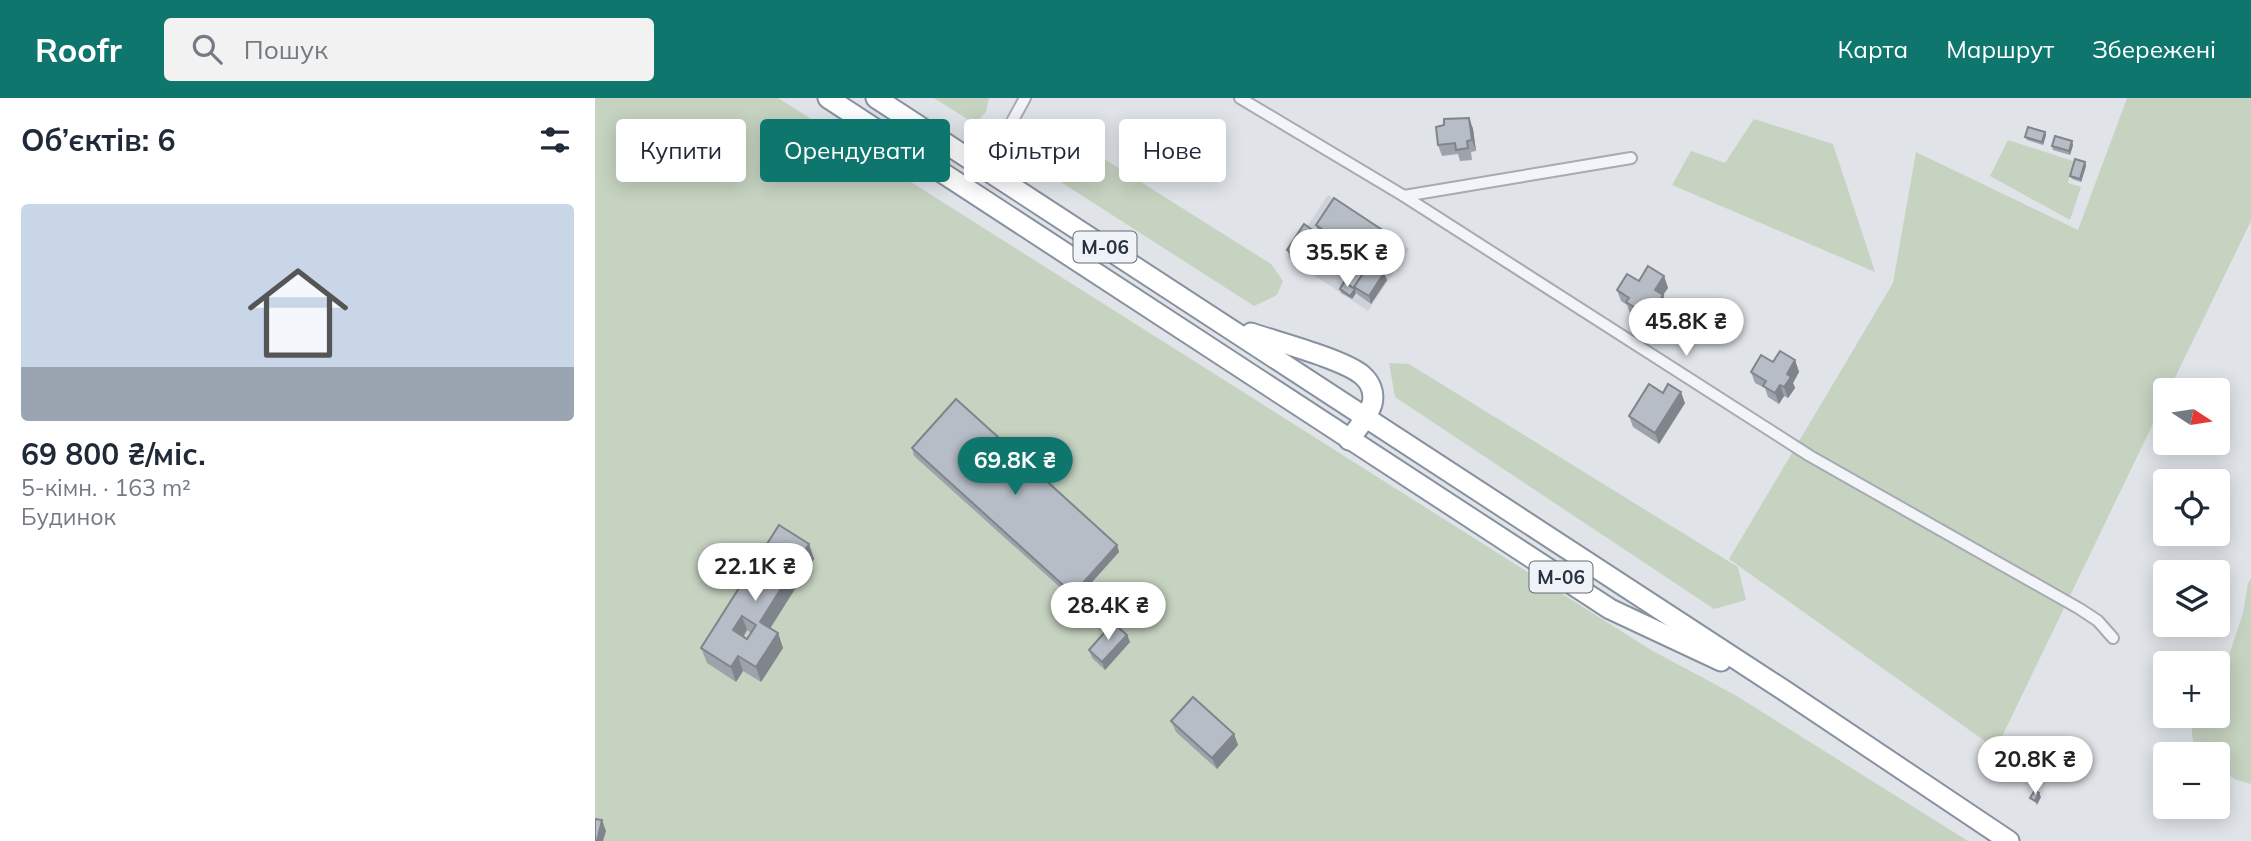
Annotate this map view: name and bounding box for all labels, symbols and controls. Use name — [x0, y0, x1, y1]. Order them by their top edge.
search box — [164, 18, 654, 81]
text: Roofr — [35, 29, 122, 70]
icon: search — [188, 30, 226, 68]
text: Пошук — [244, 33, 328, 66]
text: Карта — [1838, 34, 1908, 64]
text: Маршрут — [1946, 34, 2054, 64]
text: Збережені — [2092, 34, 2216, 64]
chip: Купити — [616, 119, 746, 182]
chip: Орендувати — [760, 119, 950, 182]
chip: Фільтри — [964, 119, 1105, 182]
chip: Нове — [1119, 119, 1226, 182]
text: Об’єктів: 6 — [21, 121, 175, 159]
icon: filters — [536, 121, 574, 159]
pin: 35.5K ₴ — [1282, 230, 1412, 289]
road number: М-06 — [1073, 232, 1137, 262]
text: 35.5K ₴ — [1306, 237, 1388, 266]
icon: home — [235, 250, 361, 376]
pin: 45.8K ₴ — [1621, 299, 1751, 358]
text: 45.8K ₴ — [1645, 306, 1727, 335]
north arrow — [2153, 378, 2229, 455]
map controls — [2153, 378, 2230, 819]
text: 69 800 ₴/міс. — [21, 435, 206, 473]
pin: 69.8K ₴ — [950, 438, 1080, 497]
text: 69.8K ₴ — [974, 445, 1056, 474]
button: locate — [2153, 469, 2230, 546]
text: 5-кімн. · 163 m² — [21, 473, 191, 502]
text: Будинок — [21, 502, 116, 531]
pin: 22.1K ₴ — [690, 544, 820, 603]
text: 22.1K ₴ — [714, 551, 796, 580]
button: layers — [2153, 560, 2230, 637]
road number: М-06 — [1529, 562, 1593, 592]
pin: 28.4K ₴ — [1043, 582, 1173, 642]
text: 28.4K ₴ — [1067, 590, 1149, 619]
button: + — [2153, 651, 2230, 728]
pin: 20.8K ₴ — [1970, 736, 2100, 796]
button: − — [2153, 742, 2230, 819]
text: 20.8K ₴ — [1994, 744, 2076, 773]

